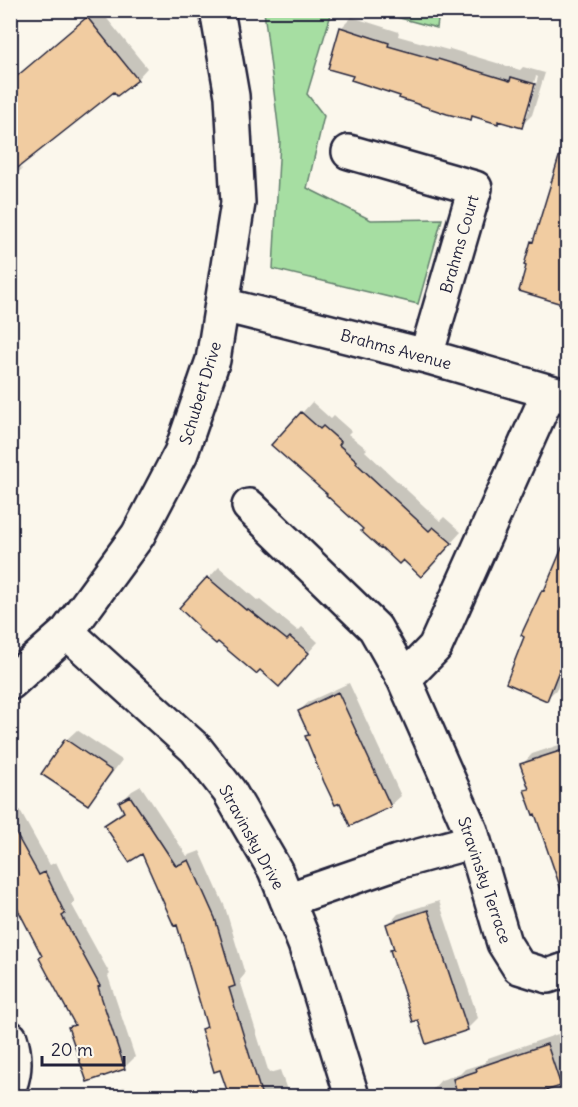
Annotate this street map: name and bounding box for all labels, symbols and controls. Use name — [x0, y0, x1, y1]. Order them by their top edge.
street label: Brahms Court — [435, 192, 483, 295]
street label: Brahms Avenue — [338, 325, 454, 373]
street label: Schubert Drive — [175, 339, 225, 447]
street label: Stravinsky Drive — [215, 781, 289, 893]
street label: Stravinsky Terrace — [454, 814, 516, 946]
scale bar — [42, 1029, 124, 1067]
text: 20 m — [51, 1038, 93, 1061]

